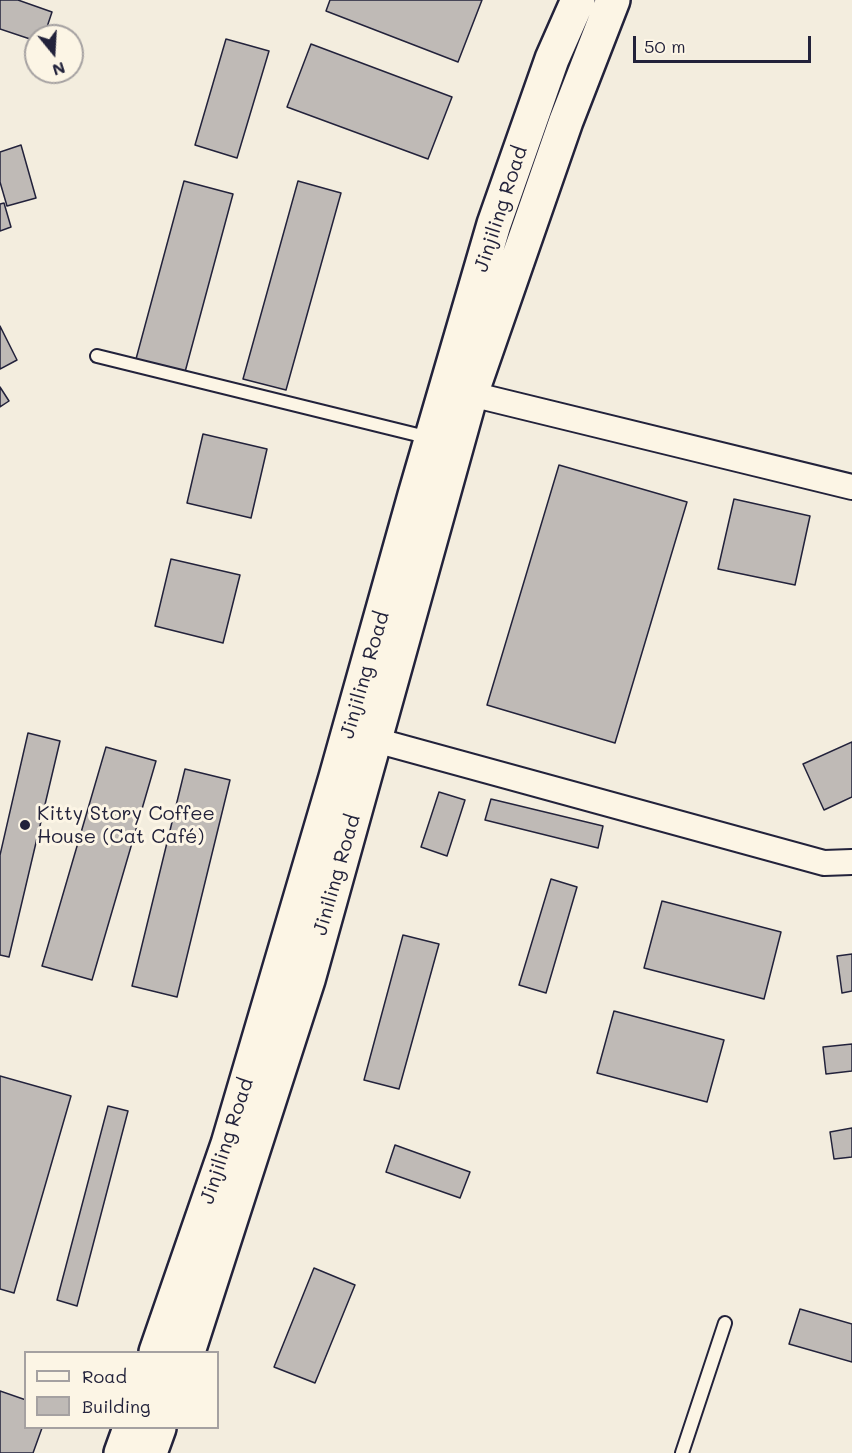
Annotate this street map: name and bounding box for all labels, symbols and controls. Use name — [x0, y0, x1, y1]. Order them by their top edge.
north arrow — [24, 24, 84, 84]
scale bar — [636, 24, 814, 62]
text: 50 m — [644, 34, 686, 58]
text: N — [50, 58, 68, 82]
street label: Jinjiling Road — [469, 143, 533, 275]
street label: Jinjiling Road — [335, 609, 395, 741]
place label: Kitty Story Coffee House (Cat Café) — [37, 802, 215, 849]
street label: Jiniling Road — [308, 812, 366, 938]
marker: Kitty Story Coffee House (Cat Café) — [18, 818, 32, 832]
street label: Jinjiling Road — [195, 1075, 259, 1207]
legend — [24, 1351, 219, 1429]
text: Road — [82, 1364, 127, 1388]
text: Building — [82, 1394, 150, 1418]

